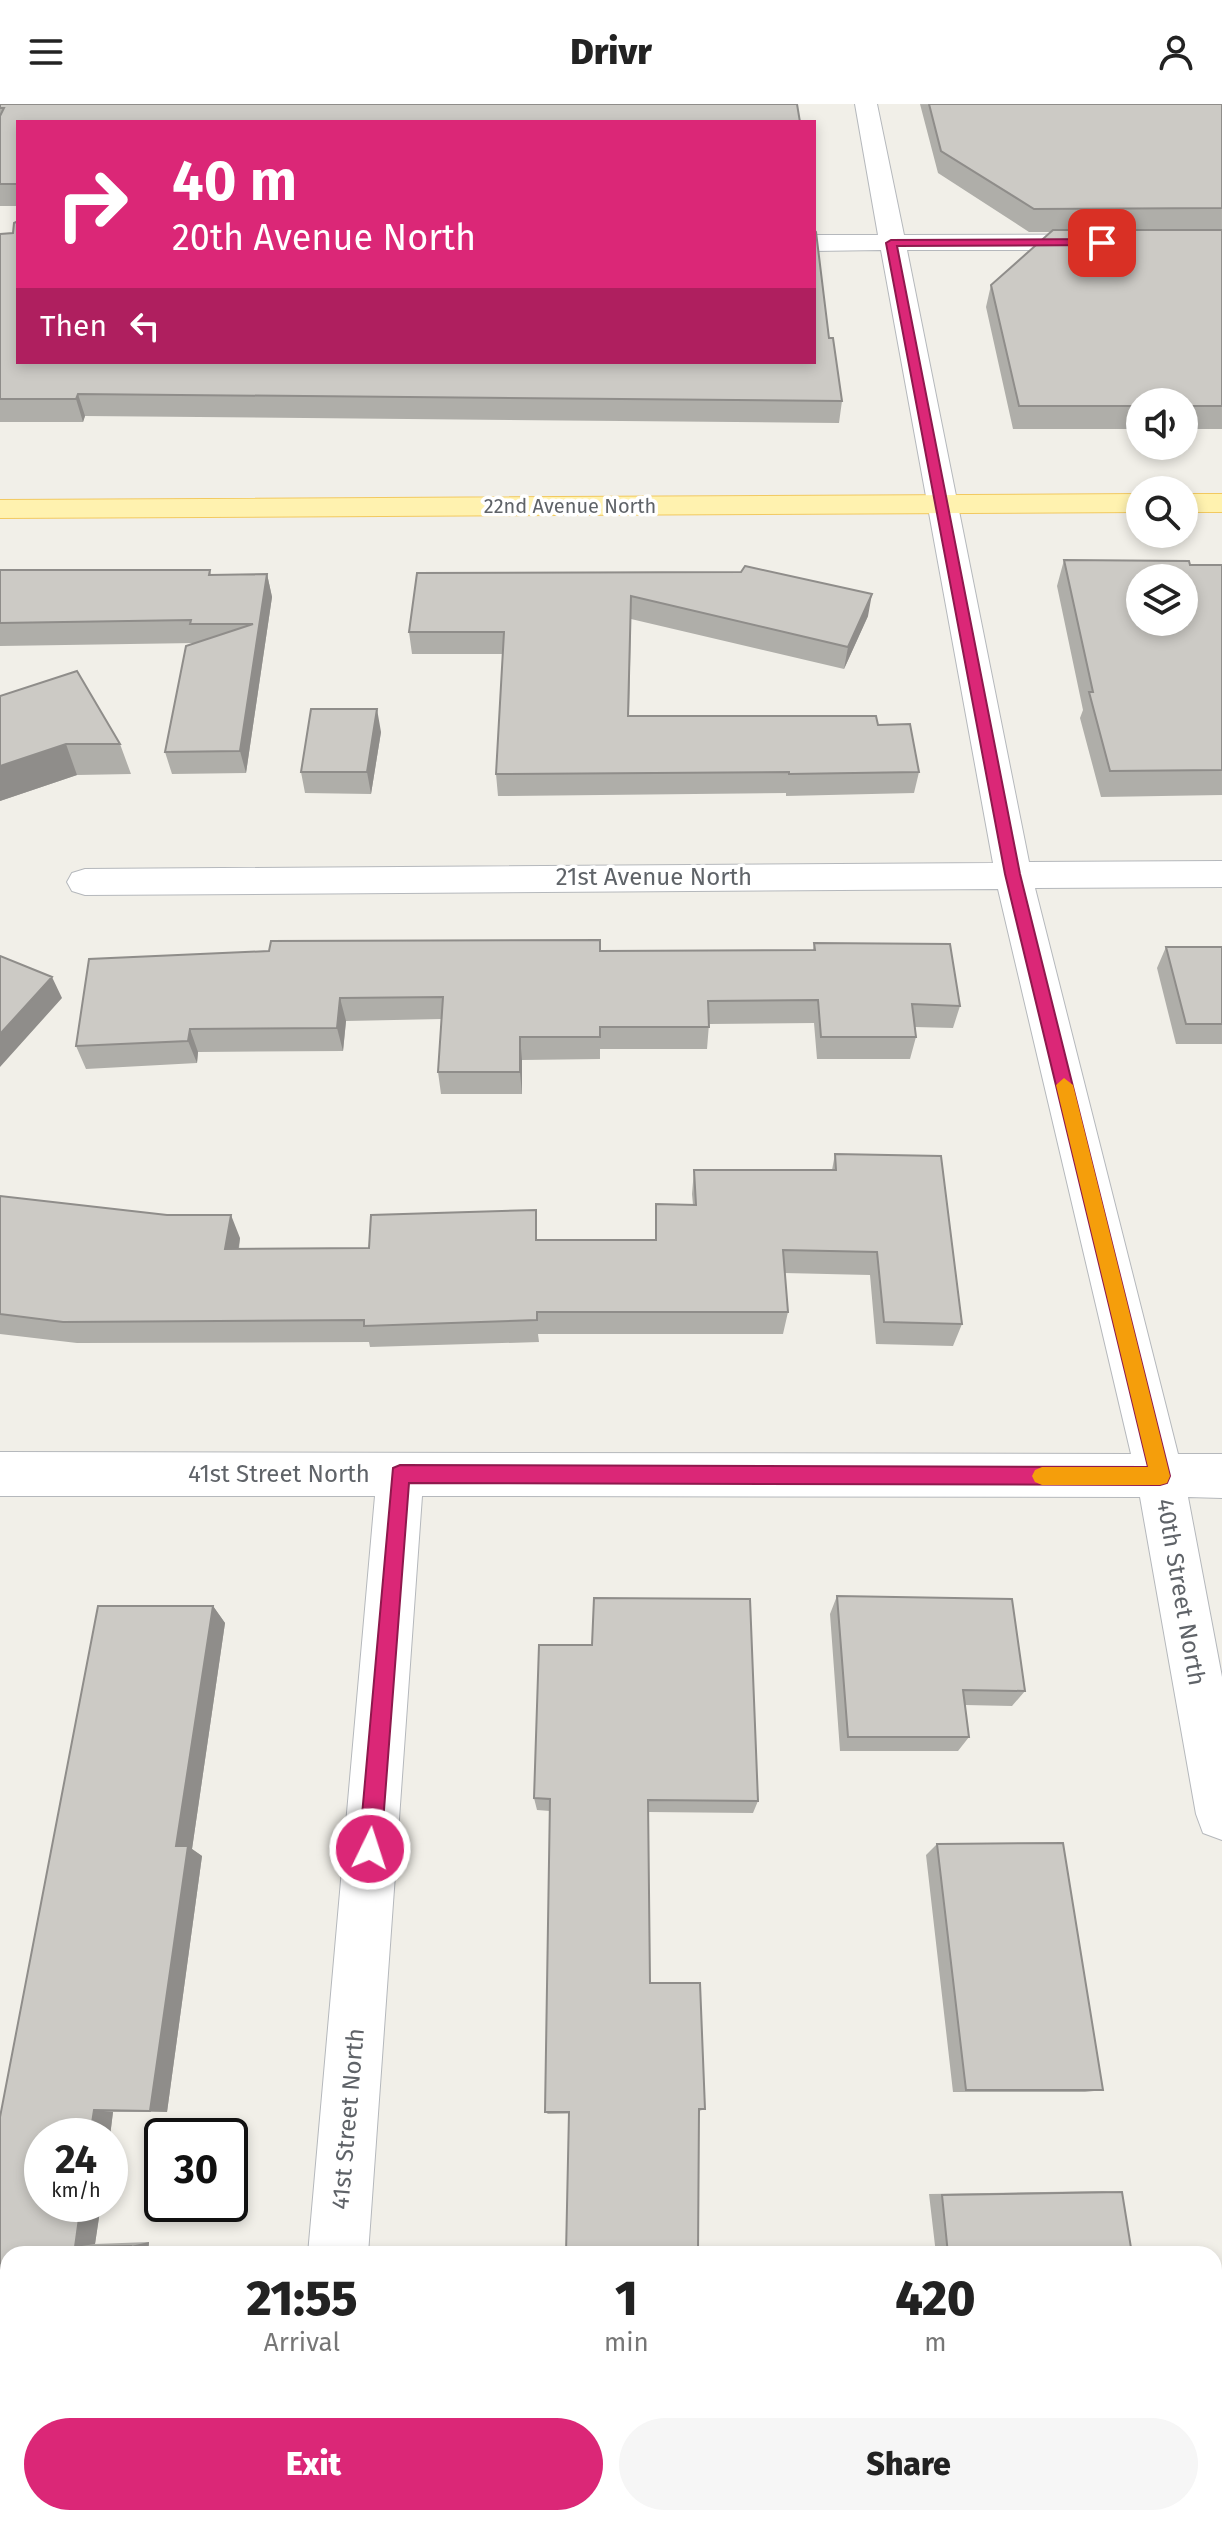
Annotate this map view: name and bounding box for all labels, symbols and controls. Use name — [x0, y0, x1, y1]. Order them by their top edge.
icon: menu — [24, 30, 68, 74]
text: Drivr — [570, 30, 652, 74]
icon: person — [1154, 30, 1198, 74]
text: 40 m — [172, 148, 297, 215]
icon: right — [40, 152, 144, 256]
pin — [1068, 209, 1136, 277]
text: 20th Avenue North — [172, 216, 476, 260]
icon: arrive — [1080, 221, 1124, 265]
icon: left — [123, 304, 167, 348]
text: Then — [40, 308, 107, 344]
map controls — [1126, 388, 1198, 636]
button: sound — [1126, 388, 1198, 460]
button: search — [1126, 476, 1198, 548]
street label: 22nd Avenue North — [484, 494, 656, 518]
button: layers — [1126, 564, 1198, 636]
street label: 21st Avenue North — [556, 863, 752, 891]
street label: 41st Street North — [188, 1460, 370, 1488]
street label: 40th Street North — [1151, 1496, 1211, 1688]
position arrow — [328, 1807, 412, 1891]
street label: 41st Street North — [326, 2027, 370, 2211]
speed limit sign: 30 — [144, 2118, 248, 2222]
text: 24 — [55, 2136, 97, 2184]
text: km/h — [51, 2178, 101, 2202]
text: 21:55 — [246, 2270, 357, 2328]
text: 1 — [615, 2270, 638, 2328]
text: 420 — [895, 2270, 976, 2328]
text: Arrival — [264, 2327, 340, 2358]
text: min — [604, 2327, 649, 2358]
text: m — [924, 2327, 947, 2358]
button: Exit — [24, 2418, 603, 2510]
button: Share — [619, 2418, 1198, 2510]

